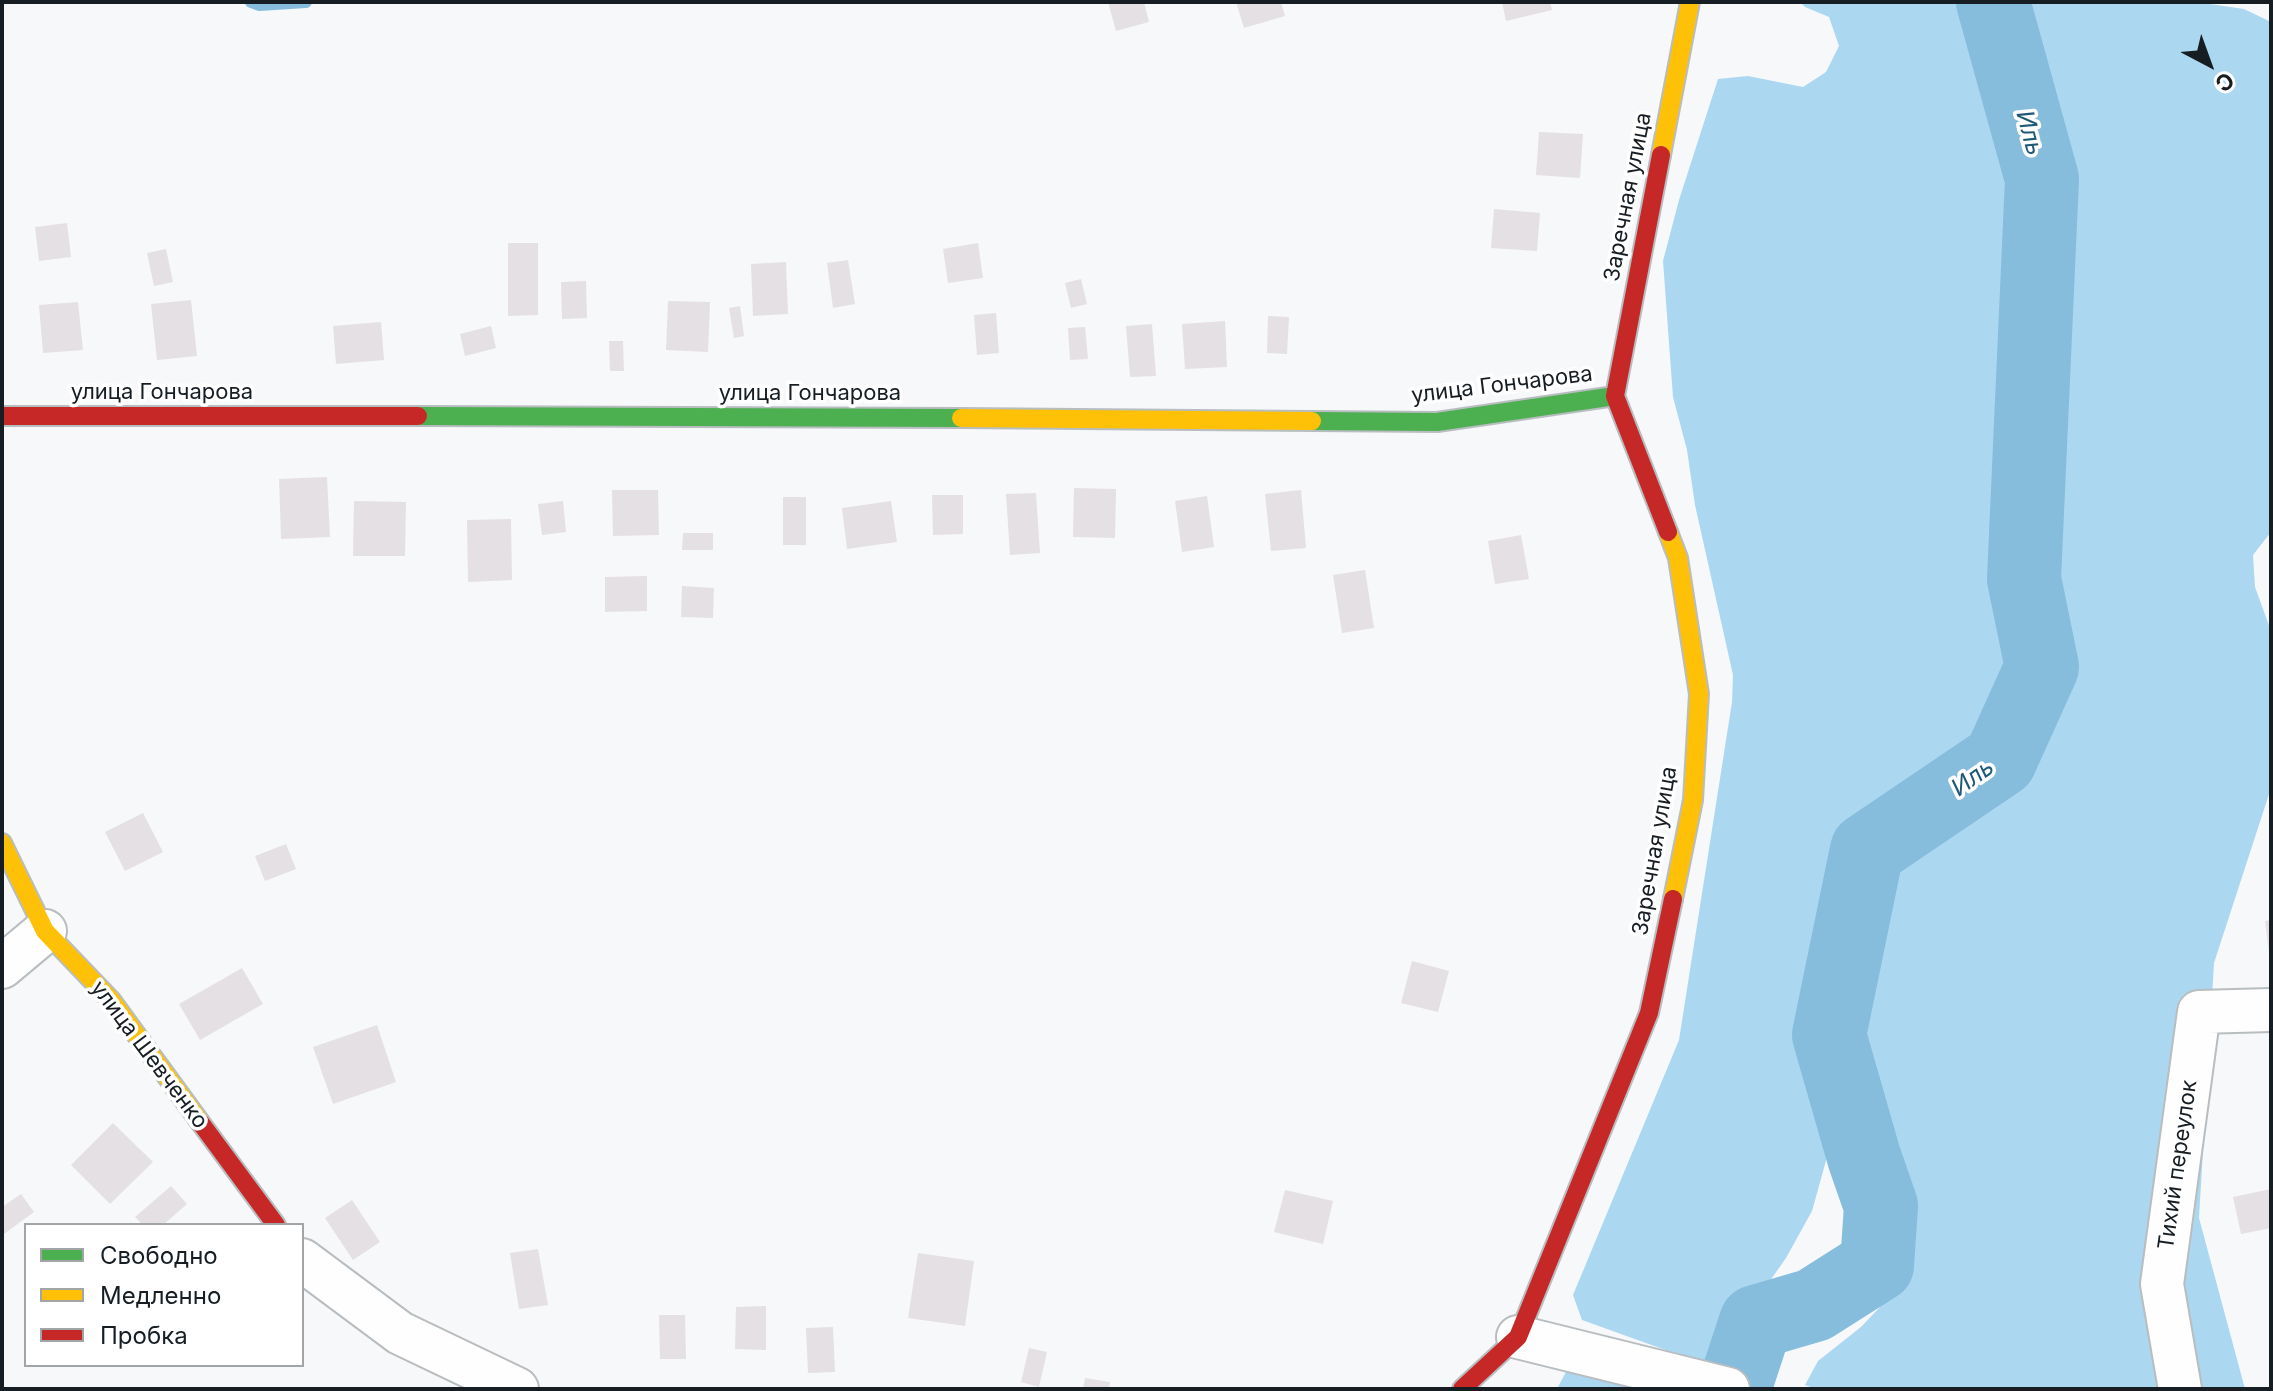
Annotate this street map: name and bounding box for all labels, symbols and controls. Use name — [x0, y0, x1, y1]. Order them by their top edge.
north arrow — [2169, 24, 2249, 104]
text: С — [2210, 67, 2239, 97]
water label: Иль — [2009, 107, 2049, 159]
street label: Заречная улица — [1599, 110, 1657, 284]
street label: улица Гончарова — [1410, 361, 1594, 409]
street label: улица Гончарова — [71, 379, 253, 405]
street label: улица Гончарова — [719, 380, 901, 406]
water label: Иль — [1946, 753, 2000, 803]
street label: Заречная улица — [1627, 764, 1683, 938]
street label: улица Шевченко — [85, 976, 213, 1134]
street label: Тихий переулок — [2153, 1079, 2203, 1251]
legend — [24, 1223, 304, 1367]
text: Свободно — [100, 1241, 218, 1270]
text: Медленно — [100, 1281, 221, 1310]
text: Пробка — [100, 1321, 188, 1350]

